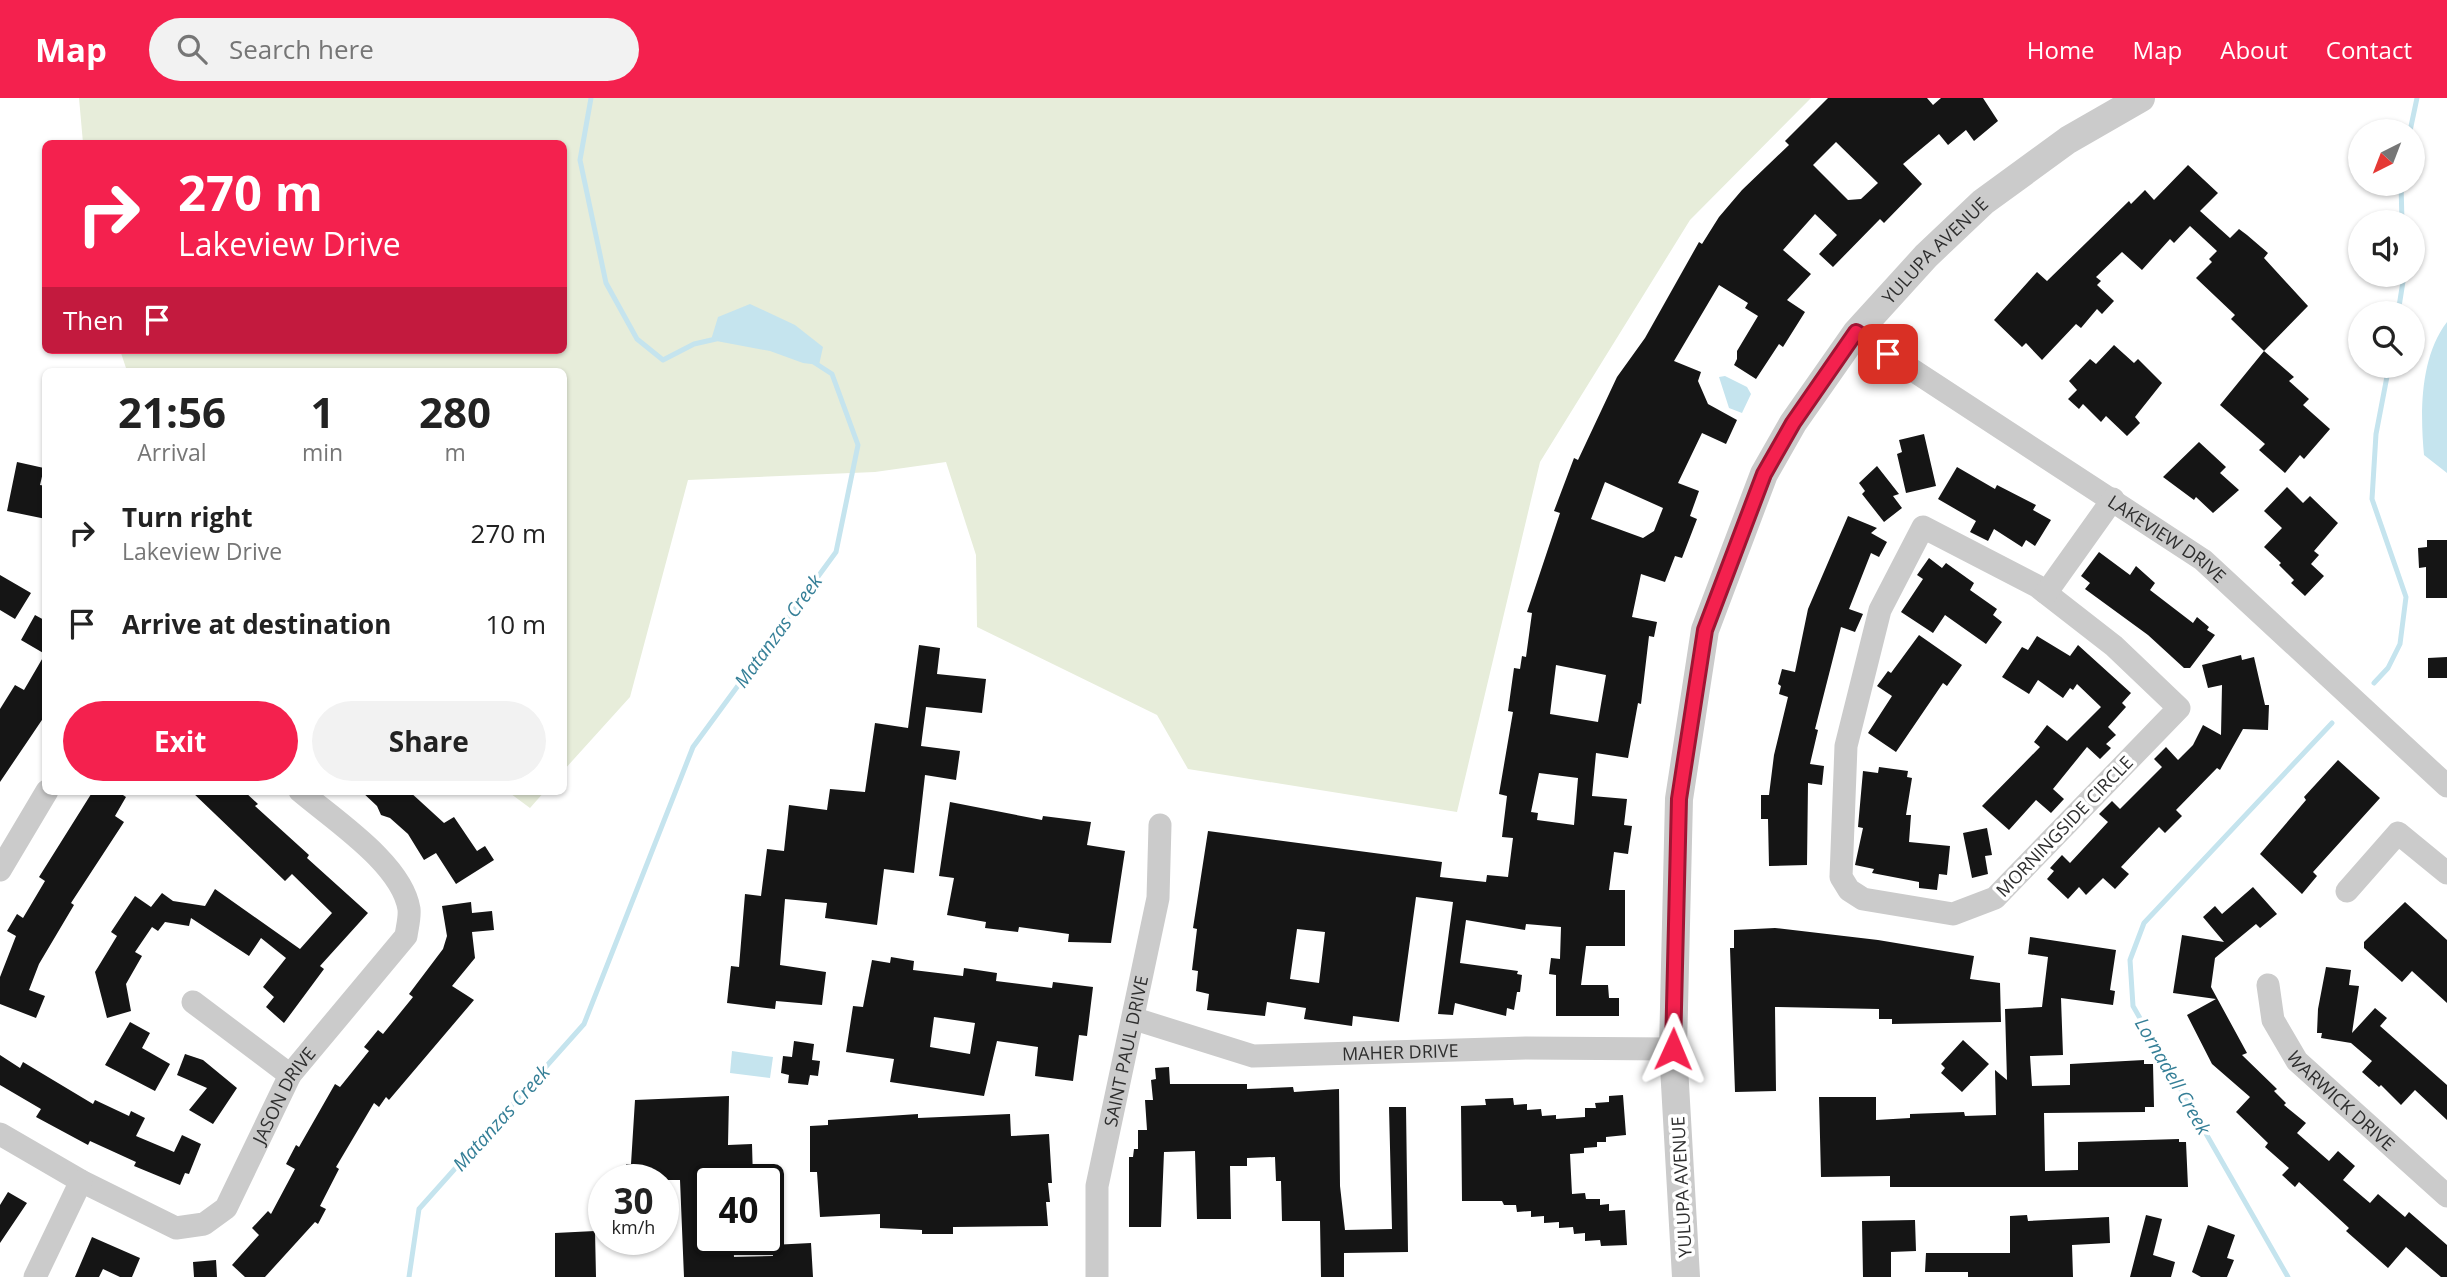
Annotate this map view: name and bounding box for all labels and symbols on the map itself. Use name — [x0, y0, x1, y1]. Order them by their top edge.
north arrow — [2348, 119, 2426, 196]
street label: YULUPA AVENUE — [1876, 192, 1993, 309]
pin — [1858, 324, 1918, 384]
street label: LAKEVIEW DRIVE — [2103, 489, 2232, 588]
water label: Matanzas Creek — [728, 569, 828, 693]
street label: MORNINGSIDE CIRCLE — [1990, 750, 2138, 902]
street label: SAINT PAUL DRIVE — [1098, 973, 1153, 1129]
position arrow — [1636, 1012, 1710, 1086]
water label: Lornadell Creek — [2129, 1013, 2217, 1140]
street label: MAHER DRIVE — [1342, 1038, 1459, 1065]
street label: JASON DRIVE — [246, 1042, 321, 1149]
street label: WARWICK DRIVE — [2282, 1047, 2400, 1156]
water label: Matanzas Creek — [447, 1059, 556, 1176]
street label: YULUPA AVENUE — [1665, 1116, 1697, 1258]
speed limit sign: 40 — [693, 1164, 784, 1255]

